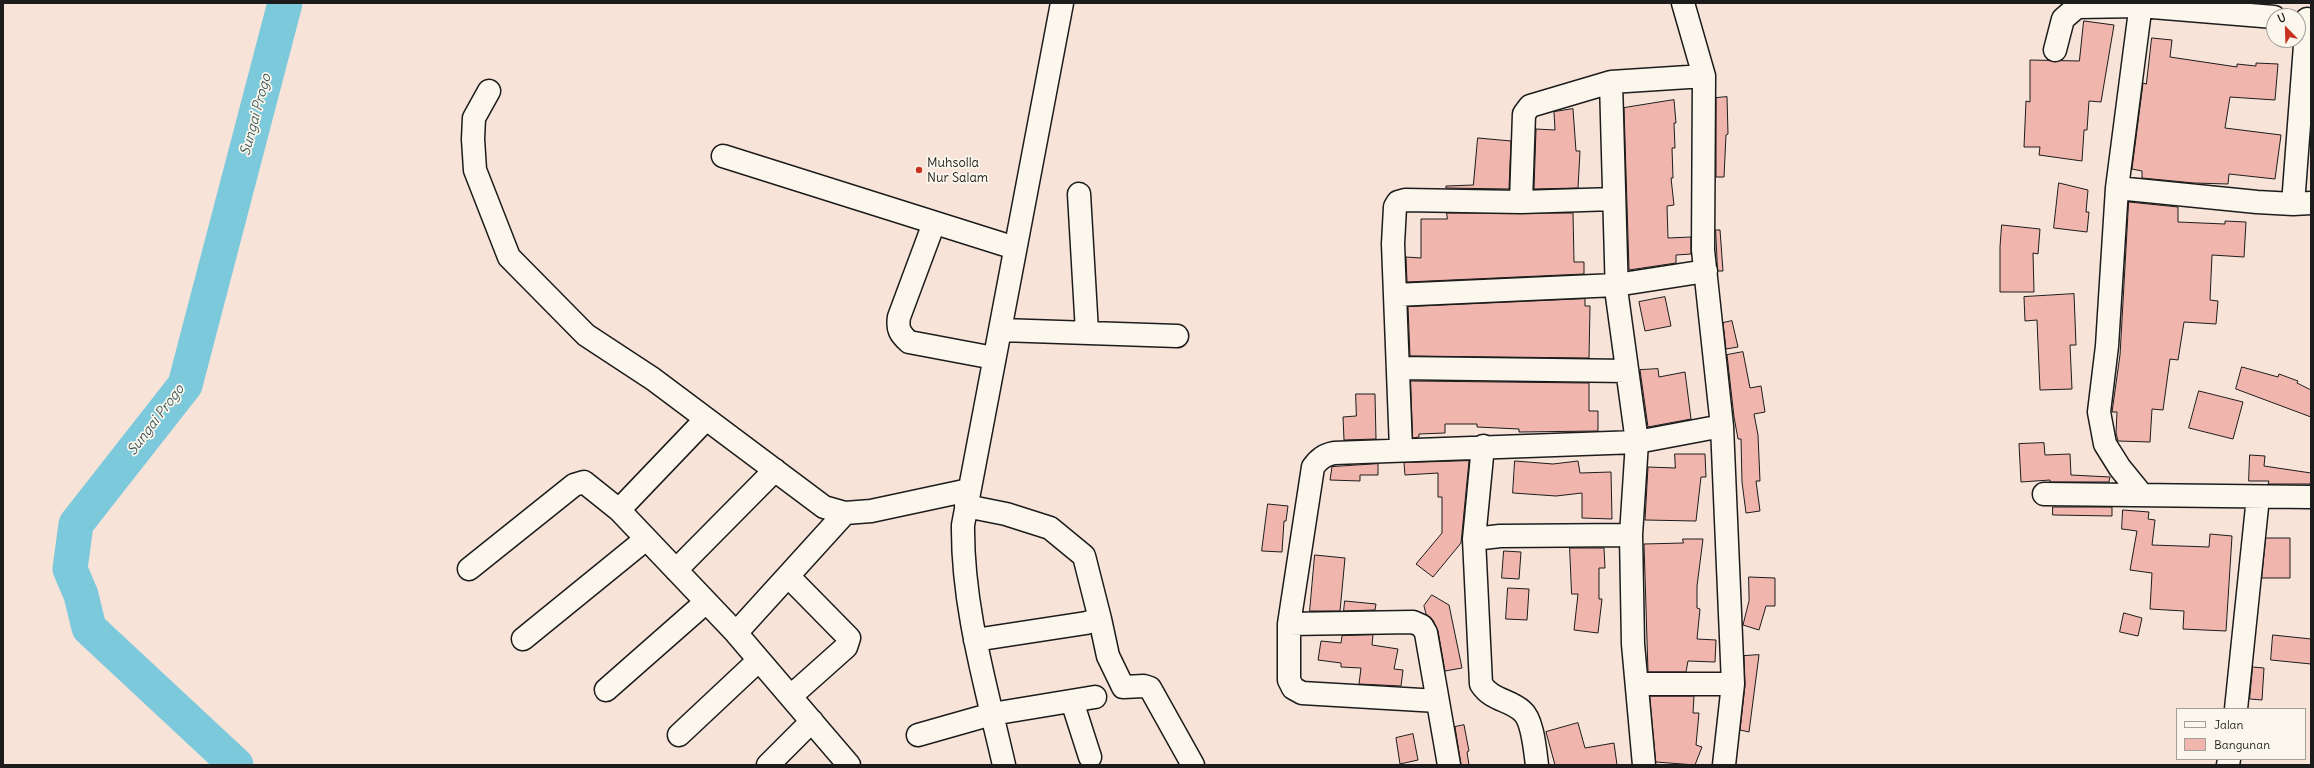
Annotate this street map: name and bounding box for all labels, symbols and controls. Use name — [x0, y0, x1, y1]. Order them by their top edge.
north arrow — [2266, 8, 2306, 48]
text: U — [2276, 10, 2288, 26]
water label: Sungai Progo — [237, 72, 275, 158]
place label: Muhsolla Nur Salam — [927, 155, 988, 186]
marker: Muhsolla Nur Salam — [914, 165, 924, 175]
water label: Sungai Progo — [124, 381, 188, 459]
legend — [2176, 708, 2306, 760]
text: Jalan — [2214, 717, 2243, 732]
text: Bangunan — [2214, 737, 2270, 752]

